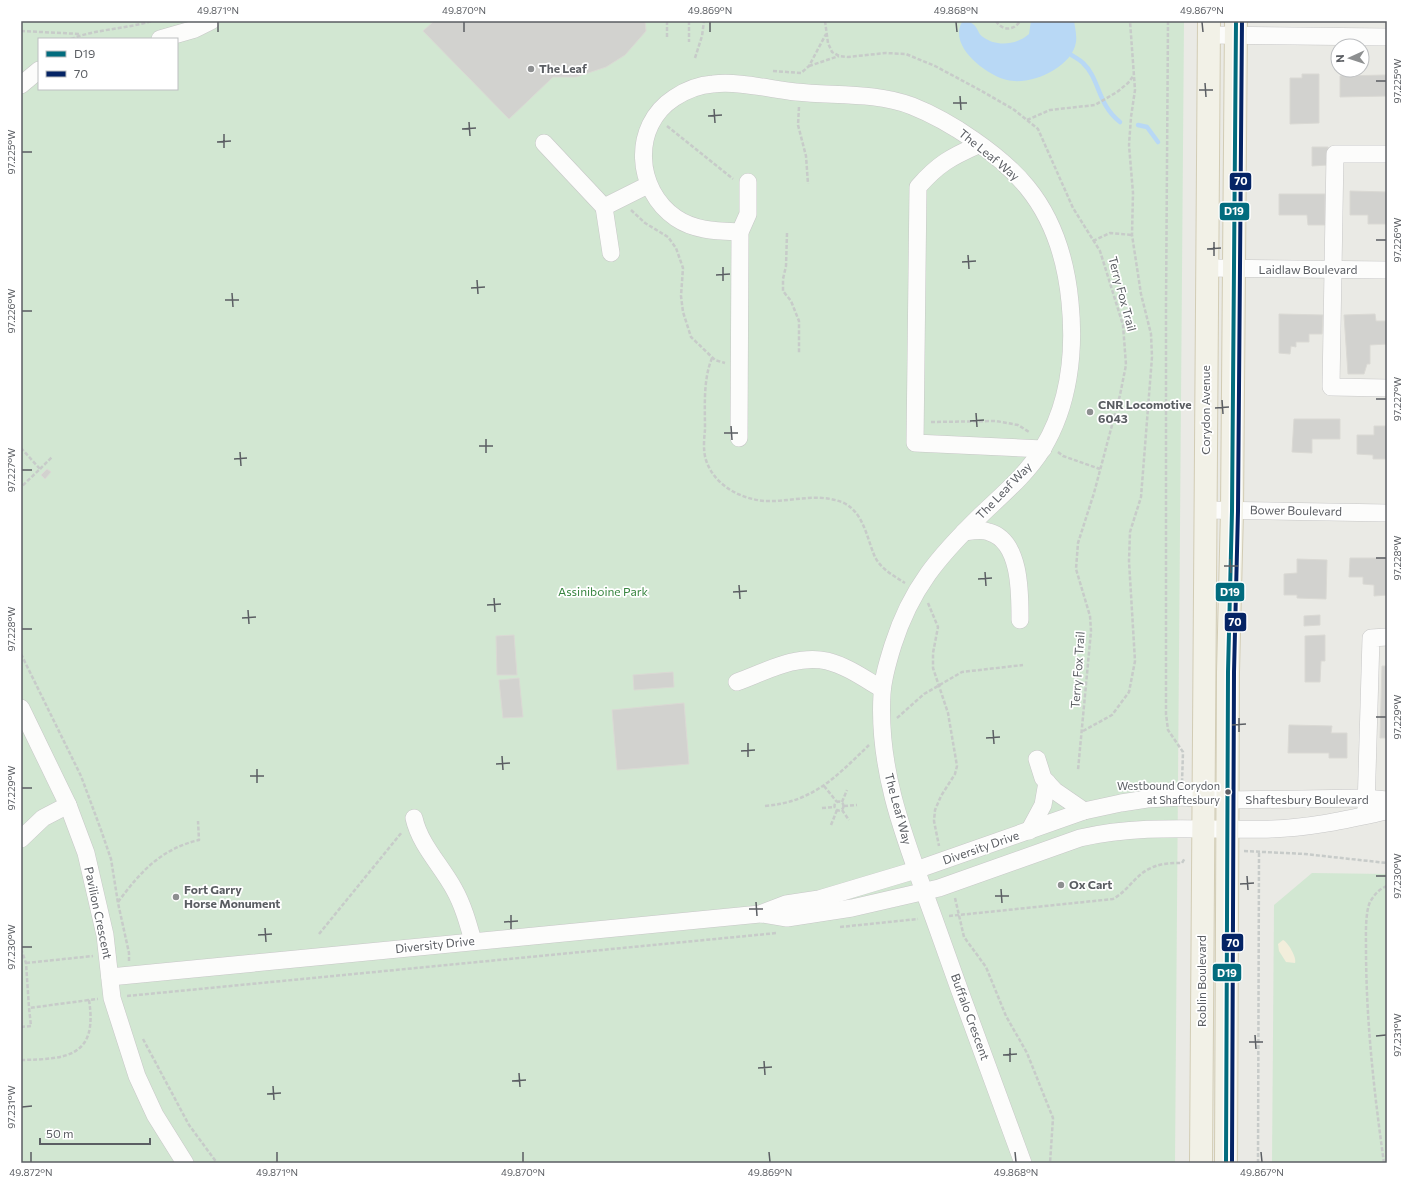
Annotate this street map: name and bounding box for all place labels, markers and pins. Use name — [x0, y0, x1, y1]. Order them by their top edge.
place label: The Leaf — [539, 61, 587, 75]
marker: The Leaf — [526, 64, 536, 74]
place label: CNR Locomotive 6043 — [1098, 397, 1192, 425]
marker: CNR Locomotive 6043 — [1085, 407, 1095, 417]
place label: Westbound Corydon at Shaftesbury — [1117, 779, 1220, 806]
marker: Westbound Corydon at Shaftesbury — [1223, 787, 1233, 797]
place label: Ox Cart — [1069, 877, 1112, 891]
marker: Ox Cart — [1056, 880, 1066, 890]
place label: Fort Garry Horse Monument — [184, 882, 280, 910]
marker: Fort Garry Horse Monument — [171, 892, 181, 902]

